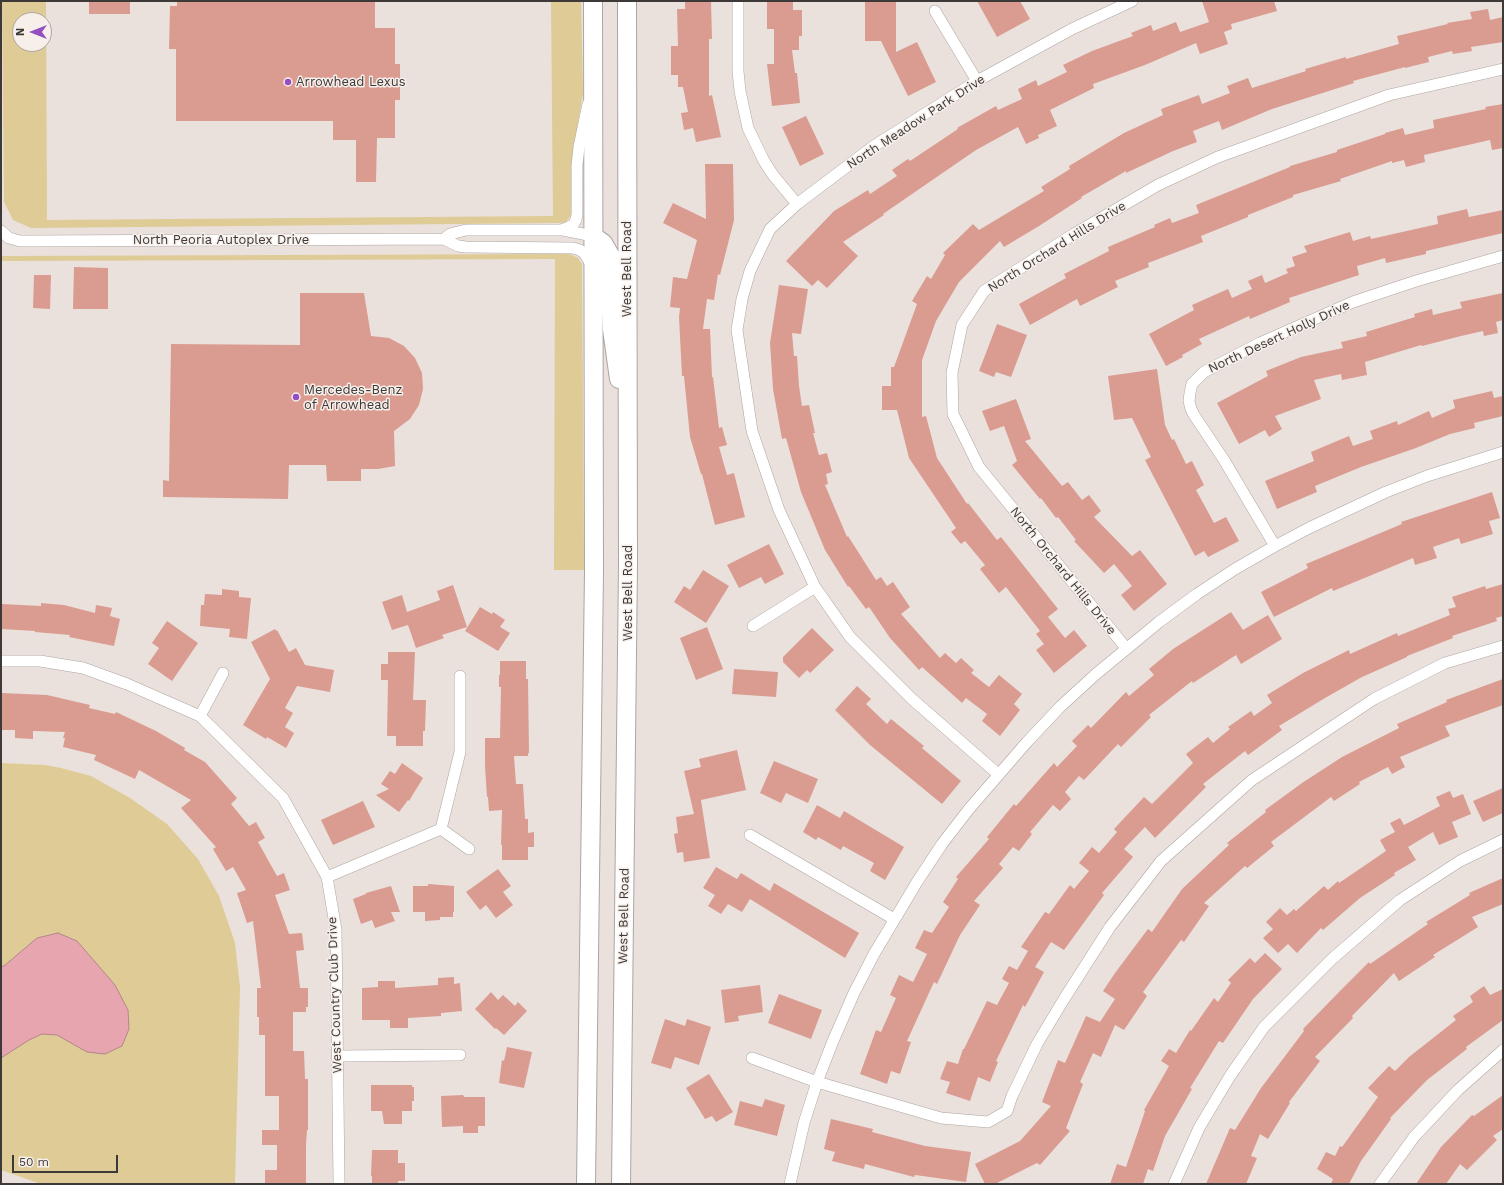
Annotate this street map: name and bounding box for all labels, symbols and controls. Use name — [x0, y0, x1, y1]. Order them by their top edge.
north arrow — [12, 12, 52, 52]
text: N — [14, 28, 27, 36]
street label: North Meadow Park Drive — [844, 71, 988, 173]
place label: Arrowhead Lexus — [296, 74, 406, 90]
marker: Arrowhead Lexus — [283, 77, 293, 87]
street label: North Orchard Hills Drive — [985, 198, 1129, 296]
street label: West Bell Road — [619, 221, 635, 317]
street label: North Peoria Autoplex Drive — [133, 232, 309, 248]
street label: North Desert Holly Drive — [1206, 297, 1352, 377]
place label: Mercedes-Benz of Arrowhead — [304, 382, 402, 413]
marker: Mercedes-Benz of Arrowhead — [291, 392, 301, 402]
street label: North Orchard Hills Drive — [1007, 504, 1119, 638]
street label: West Bell Road — [620, 545, 636, 641]
street label: West Bell Road — [615, 868, 633, 964]
street label: West Country Club Drive — [324, 916, 346, 1074]
scale bar — [14, 1147, 120, 1173]
text: 50 m — [19, 1155, 49, 1169]

